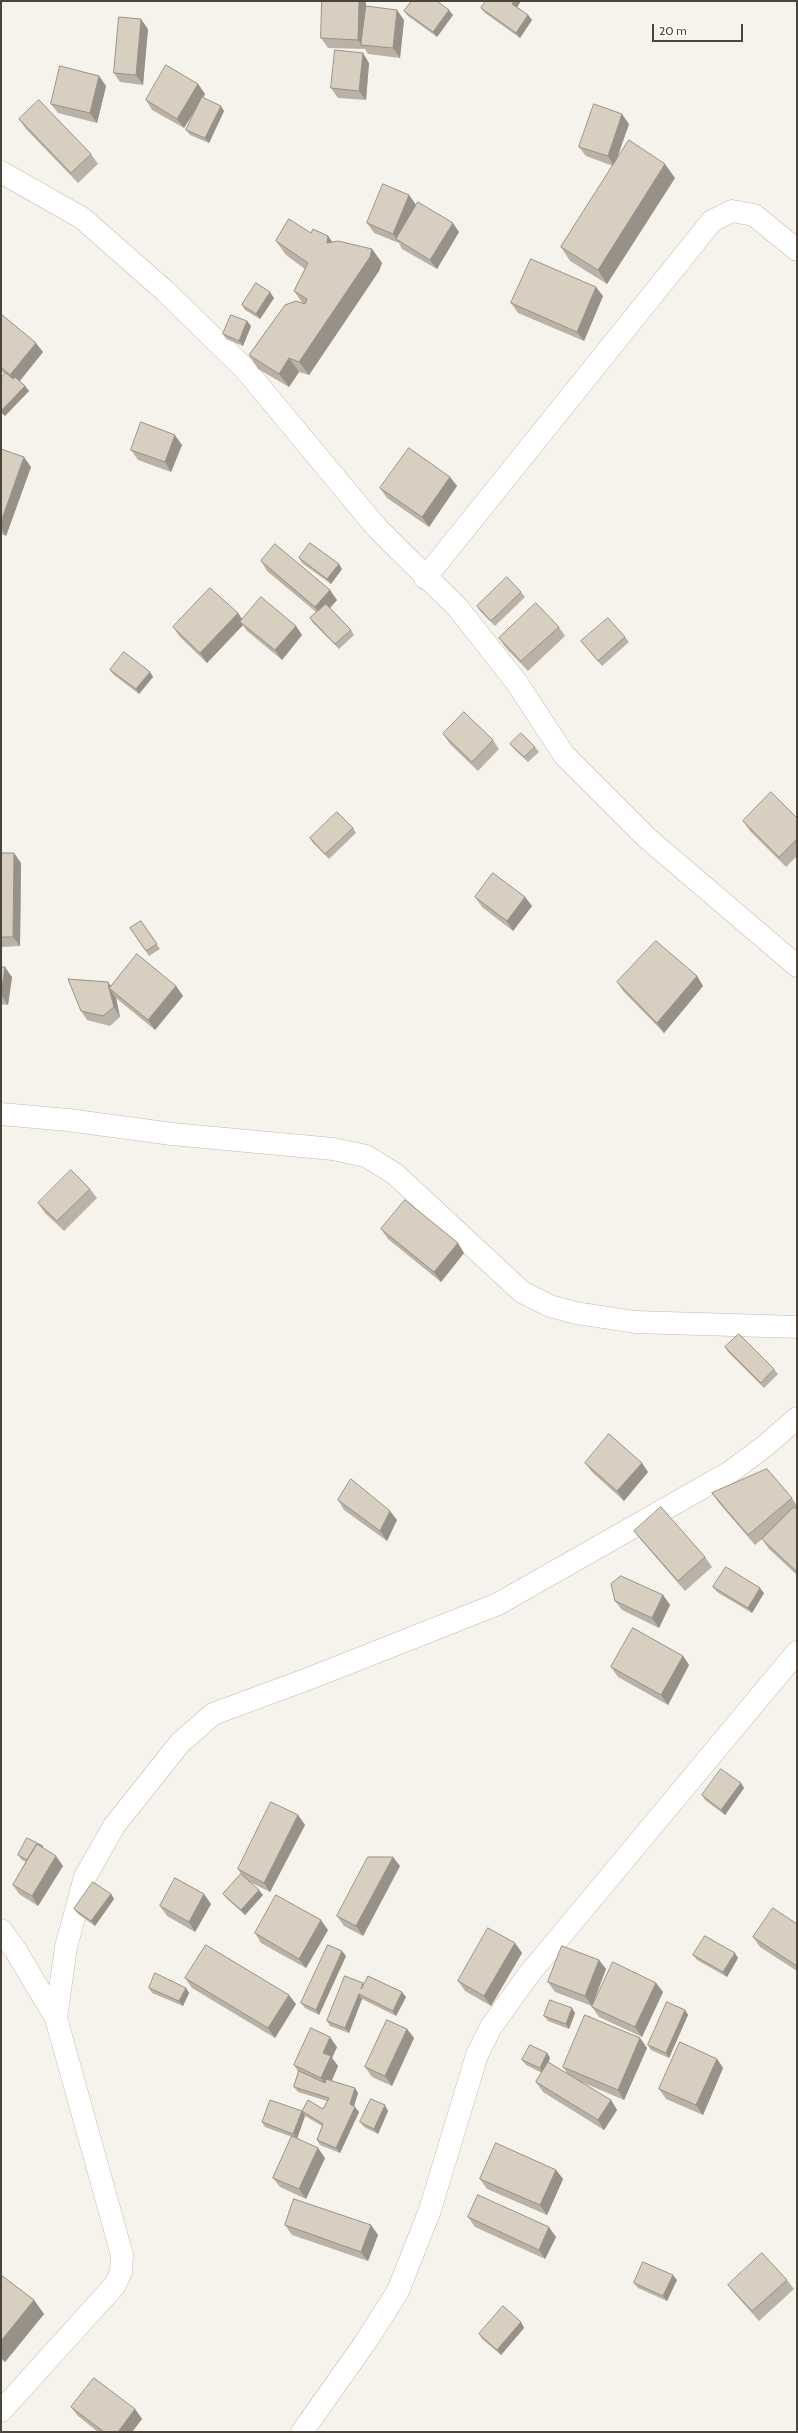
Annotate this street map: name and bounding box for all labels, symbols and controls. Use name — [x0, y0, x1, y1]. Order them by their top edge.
scale bar — [654, 16, 745, 42]
text: 20 m — [659, 23, 687, 38]

